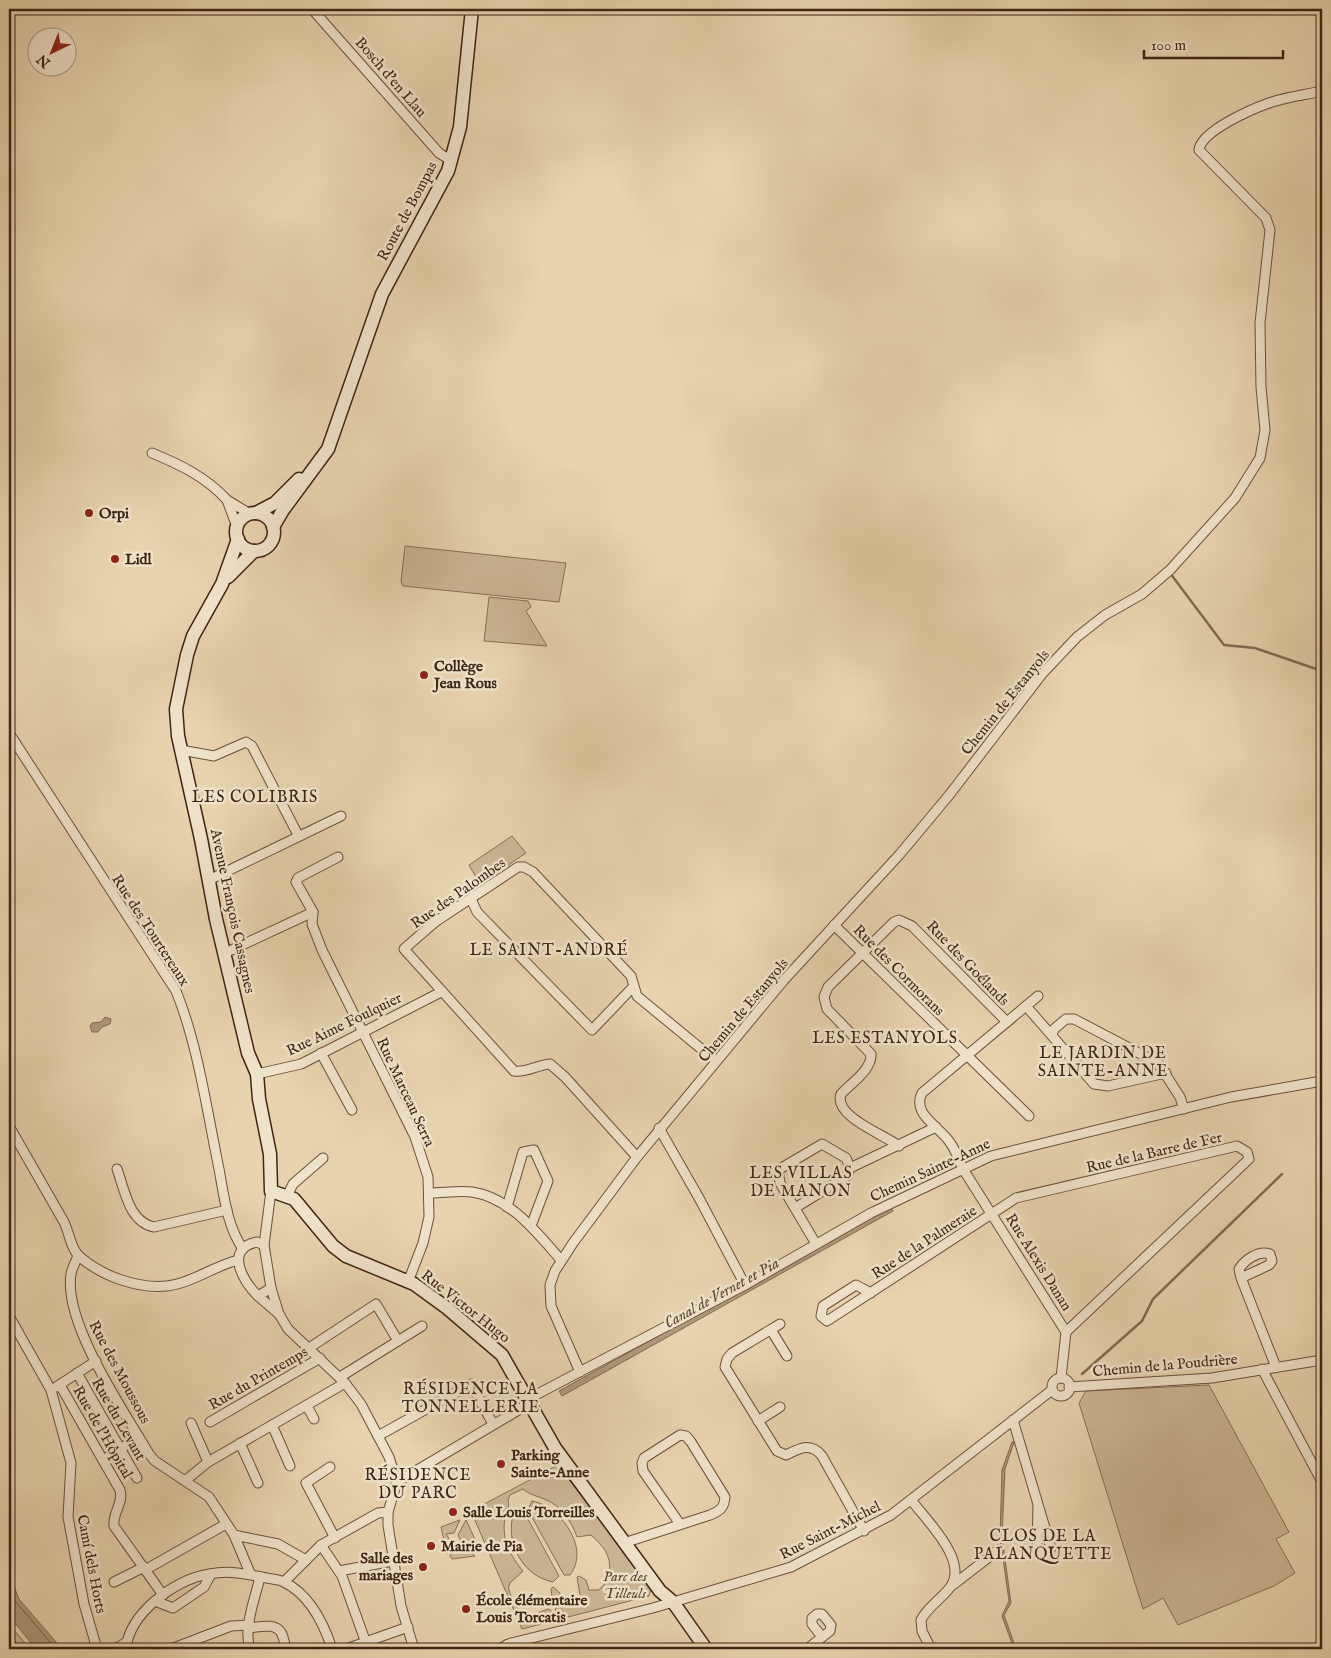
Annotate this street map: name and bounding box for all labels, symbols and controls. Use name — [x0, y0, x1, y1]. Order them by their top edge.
north arrow — [28, 28, 78, 78]
scale bar — [1144, 28, 1282, 60]
street label: Bosch d'en Llau — [351, 33, 431, 121]
text: 100 m — [1151, 36, 1187, 55]
text: N — [33, 50, 55, 72]
street label: Route de Bompas — [373, 158, 442, 264]
place label: Orpi — [99, 504, 129, 523]
marker: Orpi — [83, 507, 95, 519]
place label: Lidl — [125, 550, 153, 569]
marker: Lidl — [109, 553, 121, 565]
street label: Chemin de Estanyols — [957, 646, 1054, 759]
place label: Collège Jean Rous — [432, 657, 498, 693]
marker: Collège Jean Rous — [418, 669, 430, 681]
district label: LES COLIBRIS — [192, 788, 318, 808]
street label: Avenue François Cassagnes — [206, 826, 259, 995]
street label: Rue des Palombes — [407, 854, 509, 933]
street label: Rue des Tourtereaux — [107, 871, 194, 990]
street label: Rue des Goélands — [922, 917, 1013, 1010]
street label: Rue des Cormorans — [849, 921, 948, 1020]
district label: LE SAINT-ANDRÉ — [469, 939, 629, 961]
street label: Chemin de Estanyols — [694, 954, 793, 1066]
street label: Rue Aime Foulquier — [283, 988, 405, 1061]
district label: LES ESTANYOLS — [812, 1029, 958, 1049]
street label: Rue Marceau Serra — [372, 1035, 439, 1150]
district label: LE JARDIN DE SAINTE-ANNE — [1038, 1044, 1168, 1082]
street label: Rue de la Barre de Fer — [1084, 1128, 1224, 1177]
street label: Chemin Sainte-Anne — [867, 1134, 993, 1207]
district label: LES VILLAS DE MANON — [749, 1164, 853, 1202]
street label: Rue de la Palmeraie — [868, 1201, 981, 1284]
street label: Rue Alexis Danan — [1001, 1210, 1076, 1314]
water label: Canal de Vernet et Pia — [661, 1254, 783, 1334]
street label: Rue Victor Hugo — [417, 1266, 514, 1347]
street label: Rue des Moussous — [84, 1317, 155, 1427]
street label: Rue du Printemps — [205, 1342, 311, 1415]
street label: Chemin de la Poudrière — [1092, 1350, 1238, 1381]
street label: Rue du Levant — [87, 1375, 150, 1464]
district label: RÉSIDENCE LA TONNELLERIE — [402, 1378, 540, 1418]
street label: Rue de l'Hôpital — [68, 1382, 137, 1483]
place label: Parking Sainte-Anne — [511, 1446, 589, 1482]
marker: Parking Sainte-Anne — [495, 1458, 507, 1470]
district label: RÉSIDENCE DU PARC — [364, 1464, 472, 1504]
street label: Rue Saint-Michel — [776, 1496, 885, 1564]
place label: Salle Louis Torreilles — [463, 1503, 595, 1522]
marker: Salle Louis Torreilles — [447, 1506, 459, 1518]
street label: Camí dels Horts — [73, 1513, 110, 1615]
district label: CLOS DE LA PALANQUETTE — [974, 1527, 1112, 1565]
place label: Mairie de Pia — [441, 1537, 523, 1556]
marker: Mairie de Pia — [425, 1540, 437, 1552]
place label: Salle des mariages — [359, 1549, 414, 1585]
marker: Salle des mariages — [417, 1561, 429, 1573]
park label: Parc des Tilleuls — [603, 1567, 648, 1603]
place label: École élémentaire Louis Torcatis — [476, 1591, 587, 1627]
marker: École élémentaire Louis Torcatis — [460, 1603, 472, 1615]

